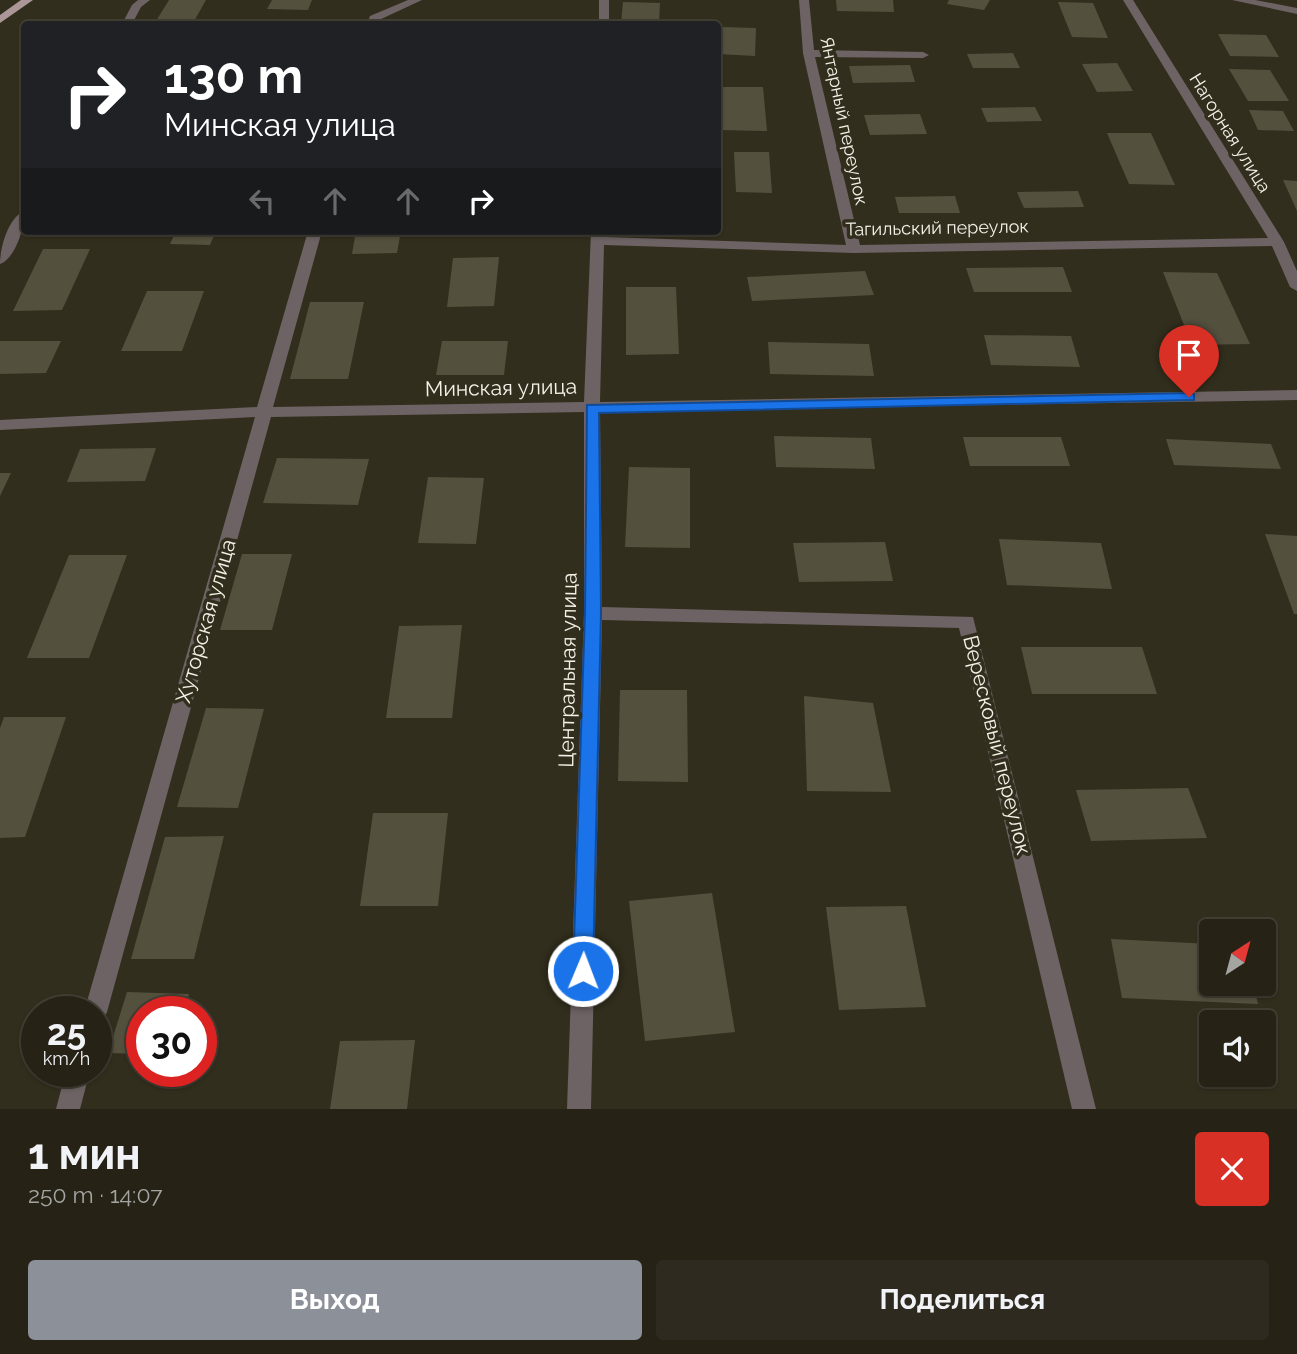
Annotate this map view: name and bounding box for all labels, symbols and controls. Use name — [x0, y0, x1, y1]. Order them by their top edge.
street label: Янтарный переулок — [816, 35, 873, 207]
text: 130 m — [164, 47, 303, 104]
icon: right — [49, 49, 140, 140]
street label: Нагорная улица — [1185, 69, 1276, 196]
text: Минская улица — [164, 106, 396, 143]
icon: left — [243, 182, 281, 220]
icon: ahead — [316, 182, 354, 220]
icon: ahead — [389, 182, 427, 220]
icon: right — [462, 182, 500, 220]
street label: Тагильский переулок — [845, 215, 1029, 240]
pin — [1159, 325, 1219, 397]
icon: arrive — [1170, 336, 1208, 374]
street label: Минская улица — [425, 374, 577, 401]
street label: Хуторская улица — [170, 536, 241, 706]
street label: Центральная улица — [553, 572, 582, 768]
street label: Вересковый переулок — [958, 633, 1037, 857]
north arrow — [1199, 919, 1276, 996]
map controls — [1199, 919, 1276, 1087]
position arrow — [546, 934, 620, 1008]
speed limit sign: 30 — [126, 996, 217, 1087]
button: sound — [1199, 1010, 1276, 1087]
text: 25 — [47, 1012, 86, 1053]
text: km/h — [43, 1048, 90, 1069]
text: 1 мин — [28, 1130, 141, 1179]
button: close — [1195, 1132, 1269, 1206]
text: 250 m · 14:07 — [28, 1181, 163, 1208]
button: Выход — [28, 1260, 642, 1340]
button: Поделиться — [656, 1260, 1269, 1340]

